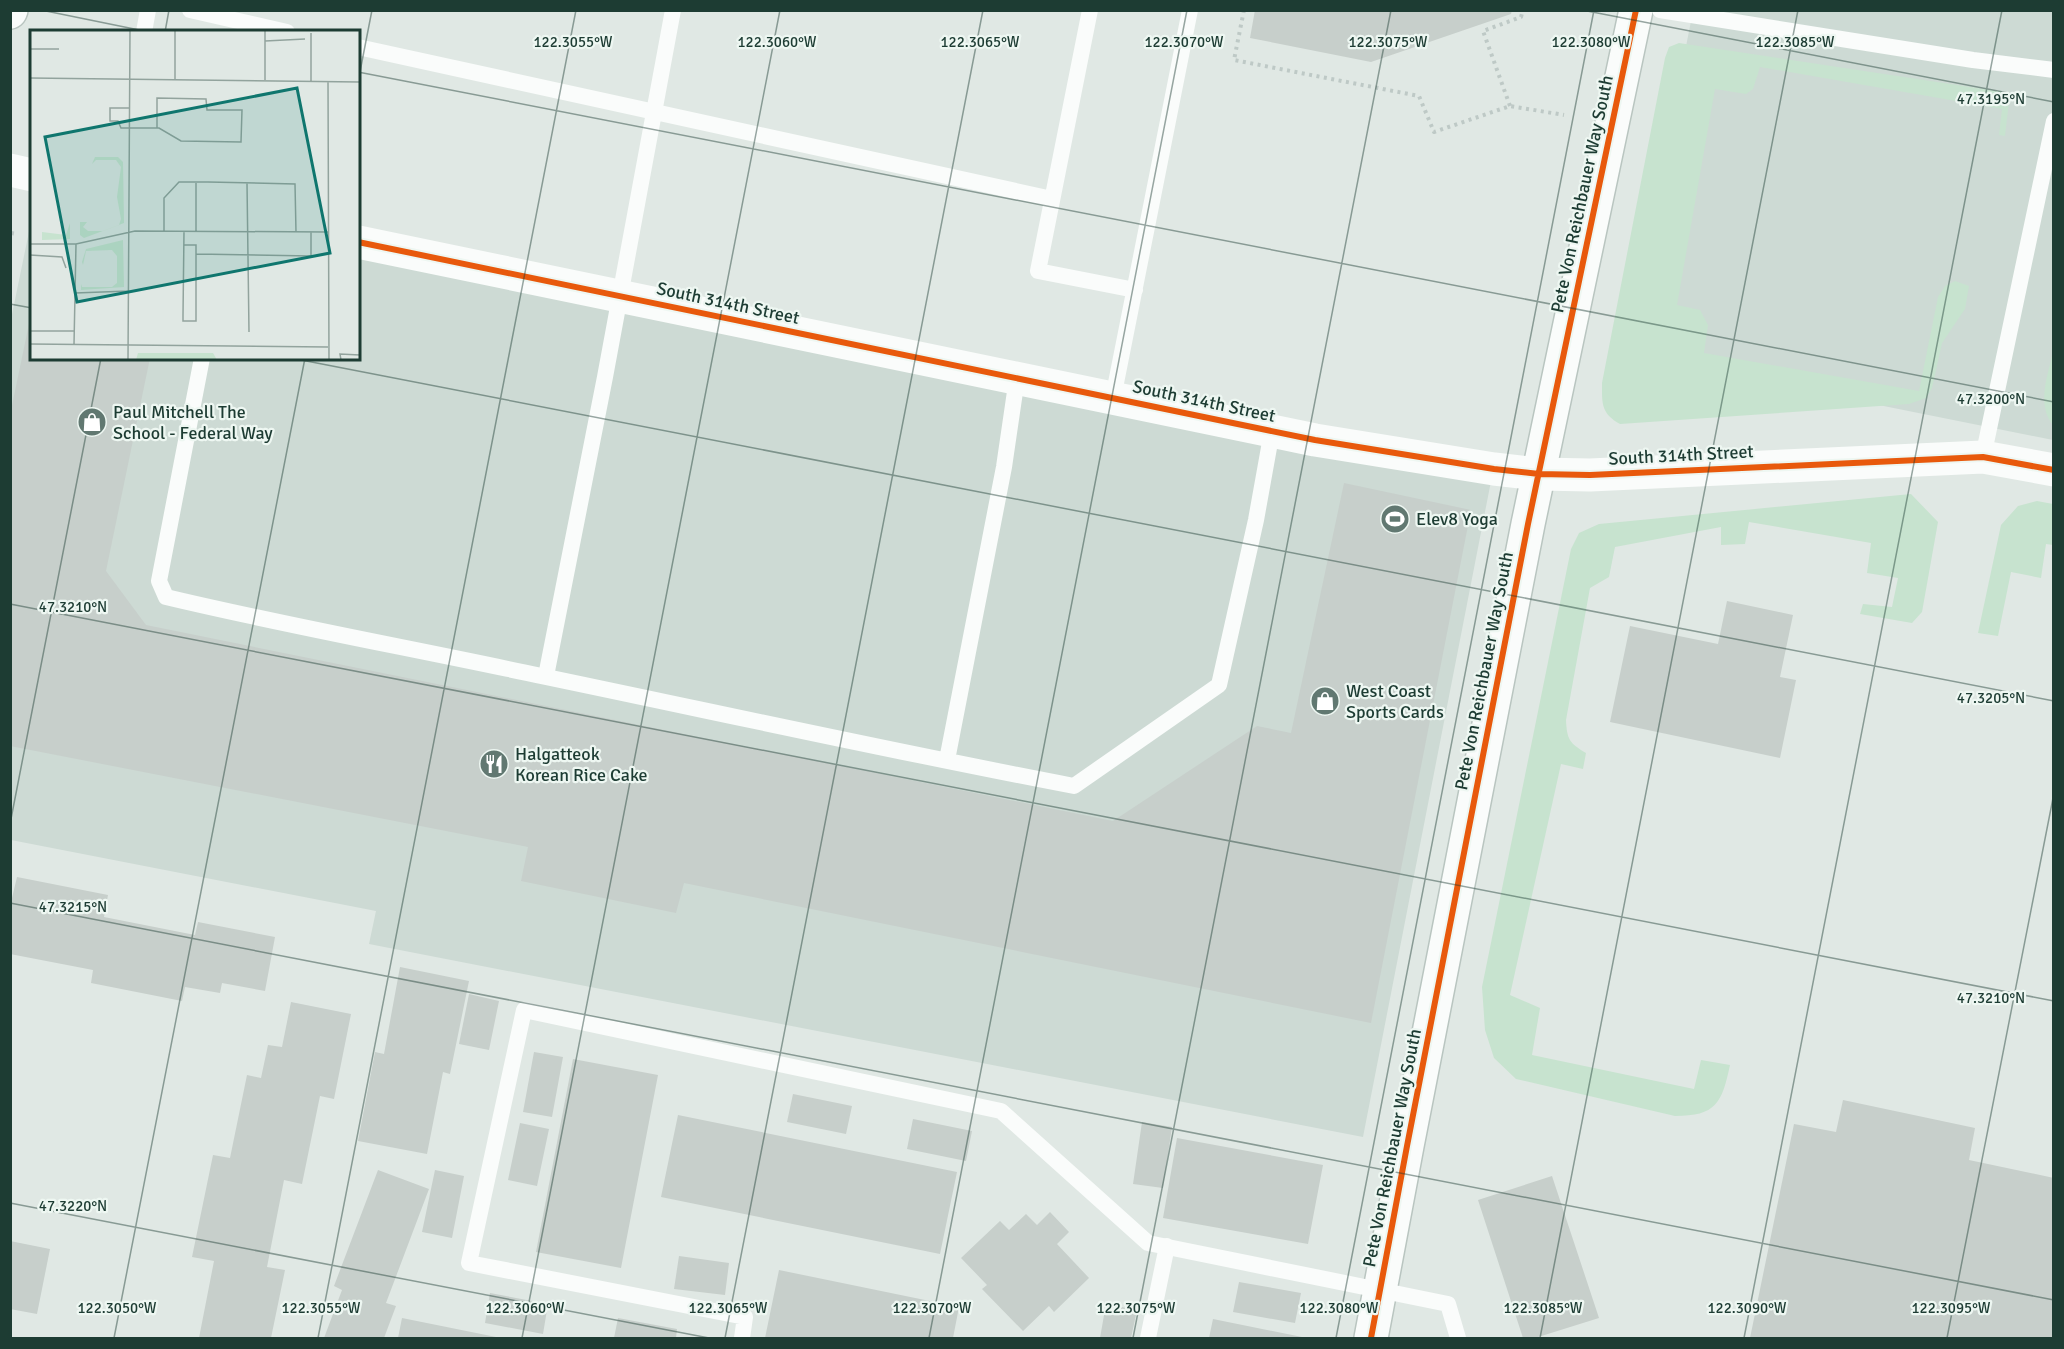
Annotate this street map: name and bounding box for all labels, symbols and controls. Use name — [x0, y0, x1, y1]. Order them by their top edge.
inset map — [30, 30, 360, 360]
text: 122.3055°W — [534, 33, 613, 51]
text: 122.3060°W — [738, 33, 817, 51]
text: 122.3065°W — [941, 33, 1020, 51]
text: 122.3070°W — [1145, 33, 1224, 51]
text: 122.3075°W — [1349, 33, 1428, 51]
text: 122.3080°W — [1552, 33, 1631, 51]
text: 122.3085°W — [1756, 33, 1835, 51]
street label: Pete Von Reichbauer Way South — [1546, 73, 1618, 315]
text: 47.3195°N — [1957, 90, 2025, 108]
street label: South 314th Street — [655, 277, 801, 329]
street label: South 314th Street — [1131, 375, 1277, 427]
text: 47.3200°N — [1957, 390, 2025, 408]
place label: Paul Mitchell The School - Federal Way — [113, 401, 273, 444]
shop icon: Paul Mitchell The School - Federal Way — [76, 406, 108, 438]
street label: South 314th Street — [1608, 440, 1754, 470]
sports icon: Elev8 Yoga — [1379, 503, 1411, 535]
place label: Elev8 Yoga — [1416, 508, 1498, 530]
street label: Pete Von Reichbauer Way South — [1450, 550, 1518, 792]
text: 47.3210°N — [39, 598, 107, 616]
place label: West Coast Sports Cards — [1346, 680, 1444, 723]
shop icon: West Coast Sports Cards — [1309, 685, 1341, 717]
text: 47.3205°N — [1957, 689, 2025, 707]
place label: Halgatteok Korean Rice Cake — [515, 743, 648, 786]
restaurant icon: Halgatteok Korean Rice Cake — [478, 748, 510, 780]
text: 47.3215°N — [39, 898, 107, 916]
text: 47.3210°N — [1957, 989, 2025, 1007]
street label: Pete Von Reichbauer Way South — [1358, 1027, 1426, 1269]
text: 47.3220°N — [39, 1197, 107, 1215]
text: 122.3050°W — [78, 1299, 157, 1317]
text: 122.3055°W — [282, 1299, 361, 1317]
text: 122.3060°W — [486, 1299, 565, 1317]
text: 122.3065°W — [689, 1299, 768, 1317]
text: 122.3070°W — [893, 1299, 972, 1317]
text: 122.3075°W — [1097, 1299, 1176, 1317]
text: 122.3080°W — [1300, 1299, 1379, 1317]
text: 122.3085°W — [1504, 1299, 1583, 1317]
text: 122.3090°W — [1708, 1299, 1787, 1317]
text: 122.3095°W — [1912, 1299, 1991, 1317]

